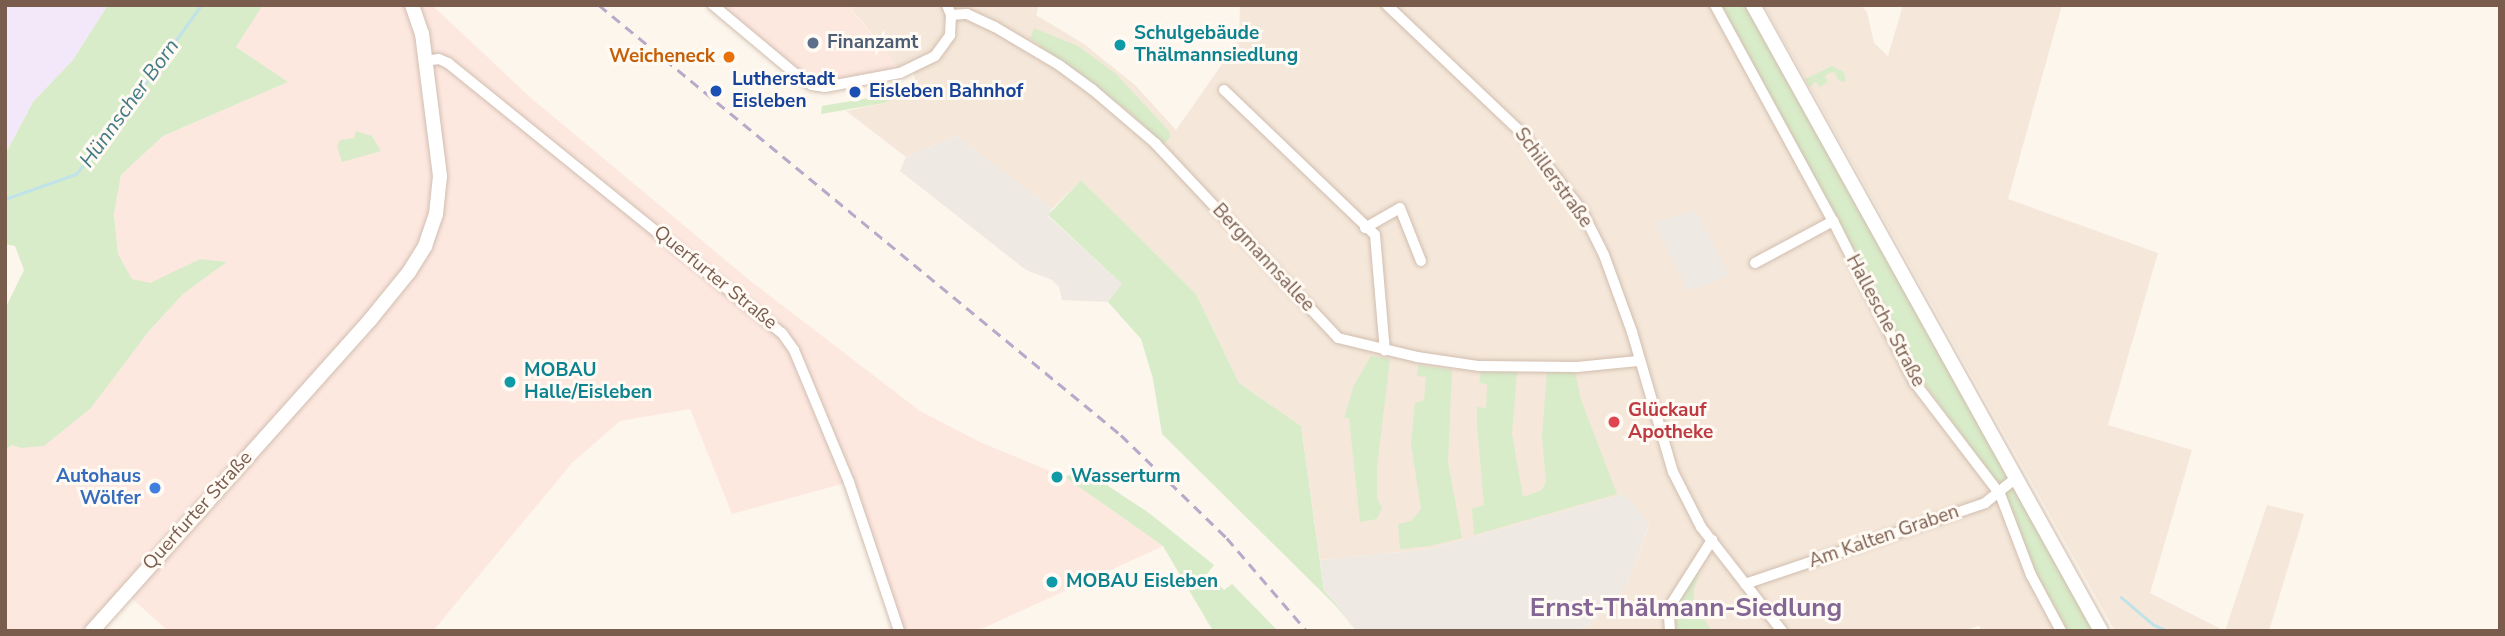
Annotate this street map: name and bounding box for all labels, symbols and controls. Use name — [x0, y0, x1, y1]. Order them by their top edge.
place label: Schulgebäude Thälmannsiedlung — [1134, 23, 1298, 67]
place label: Finanzamt — [827, 32, 918, 54]
water label: Hünnscher Born — [74, 34, 184, 172]
marker: Finanzamt — [805, 35, 821, 51]
marker: Schulgebäude Thälmannsiedlung — [1112, 37, 1128, 53]
place label: Weicheneck — [609, 46, 715, 68]
marker: Weicheneck — [721, 49, 737, 65]
place label: Lutherstadt Eisleben — [732, 69, 835, 113]
marker: Lutherstadt Eisleben — [706, 81, 726, 101]
place label: Eisleben Bahnhof — [869, 81, 1023, 103]
marker: Eisleben Bahnhof — [847, 84, 863, 100]
street label: Schillerstraße — [1509, 124, 1597, 232]
street label: Bergmannsallee — [1207, 199, 1319, 317]
street label: Querfurter Straße — [649, 221, 781, 335]
street label: Hallesche Straße — [1841, 251, 1929, 391]
place label: MOBAU Halle/Eisleben — [524, 360, 652, 404]
marker: MOBAU Halle/Eisleben — [502, 374, 518, 390]
place label: Glückauf Apotheke — [1628, 400, 1713, 444]
marker: Glückauf Apotheke — [1606, 414, 1622, 430]
street label: Querfurter Straße — [139, 447, 257, 575]
place label: Autohaus Wölfer — [56, 466, 141, 510]
place label: Wasserturm — [1071, 466, 1181, 488]
marker: Wasserturm — [1049, 469, 1065, 485]
marker: Autohaus Wölfer — [147, 480, 163, 496]
street label: Am Kalten Graben — [1806, 501, 1962, 573]
place label: MOBAU Eisleben — [1066, 571, 1218, 593]
marker: MOBAU Eisleben — [1044, 574, 1060, 590]
district label: Ernst-Thälmann-Siedlung — [1530, 592, 1842, 624]

